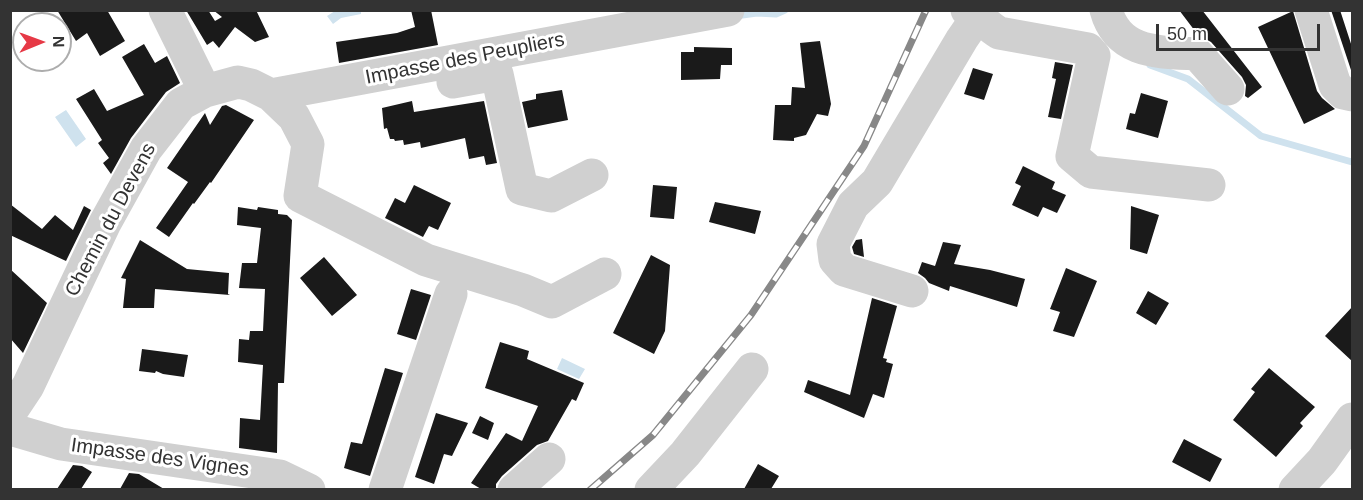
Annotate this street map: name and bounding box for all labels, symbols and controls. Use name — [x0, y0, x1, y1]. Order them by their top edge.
north arrow — [12, 12, 72, 72]
scale bar — [1159, 12, 1322, 50]
text: 50 m — [1167, 24, 1207, 44]
street label: Impasse des Peupliers — [363, 28, 567, 90]
text: N — [50, 36, 67, 48]
street label: Chemin du Devens — [60, 139, 162, 301]
street label: Impasse des Vignes — [69, 434, 251, 482]

